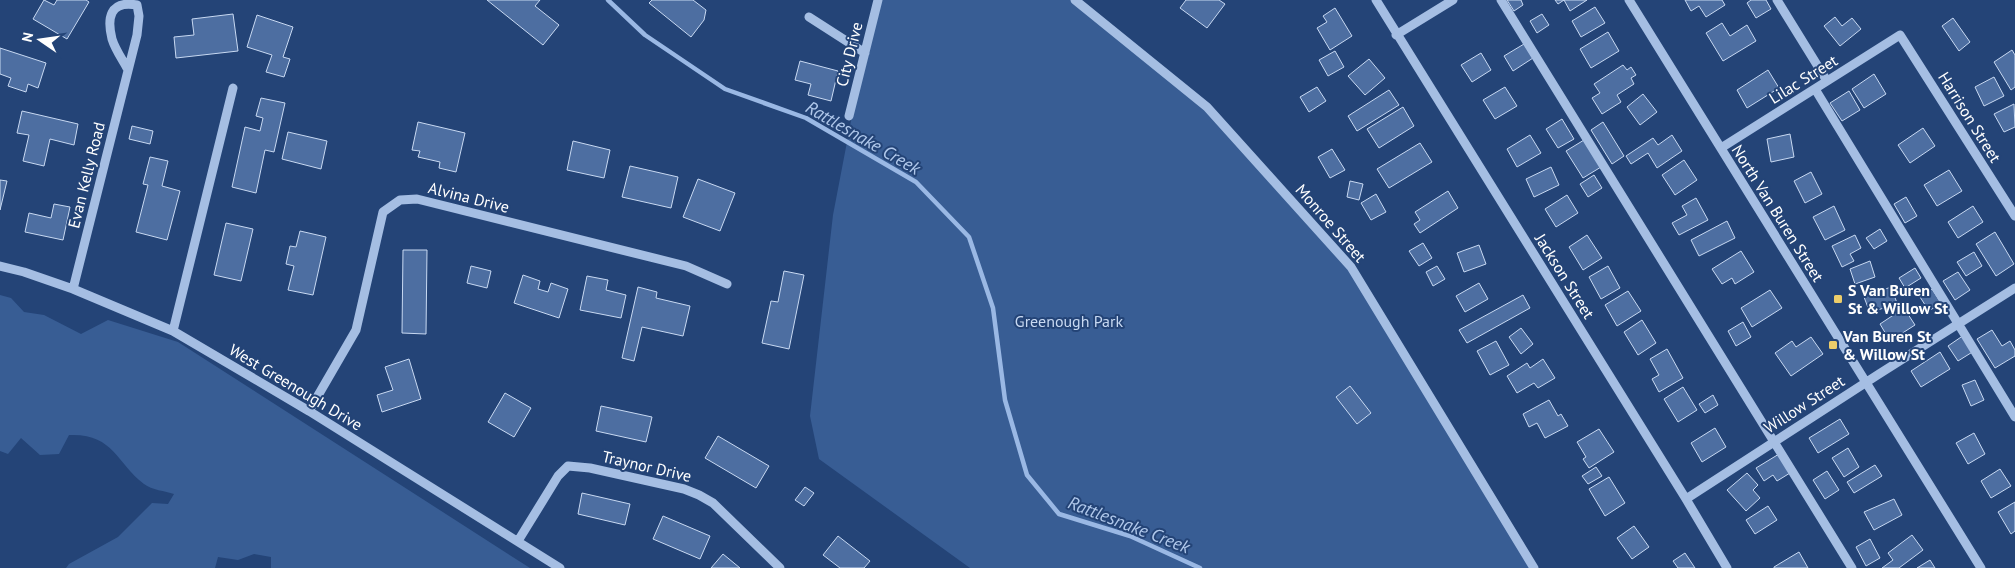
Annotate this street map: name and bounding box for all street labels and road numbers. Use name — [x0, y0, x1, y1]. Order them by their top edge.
street label: City Drive — [831, 20, 867, 88]
street label: Lilac Street — [1765, 50, 1841, 108]
street label: Harrison Street — [1934, 68, 2006, 166]
street label: Evan Kelly Road — [63, 120, 109, 230]
street label: North Van Buren Street — [1728, 141, 1829, 286]
street label: Alvina Drive — [426, 177, 512, 217]
street label: Monroe Street — [1292, 180, 1371, 267]
street label: Jackson Street — [1530, 229, 1599, 323]
street label: West Greenough Drive — [226, 339, 366, 435]
street label: Willow Street — [1760, 370, 1848, 437]
street label: Traynor Drive — [600, 446, 694, 486]

